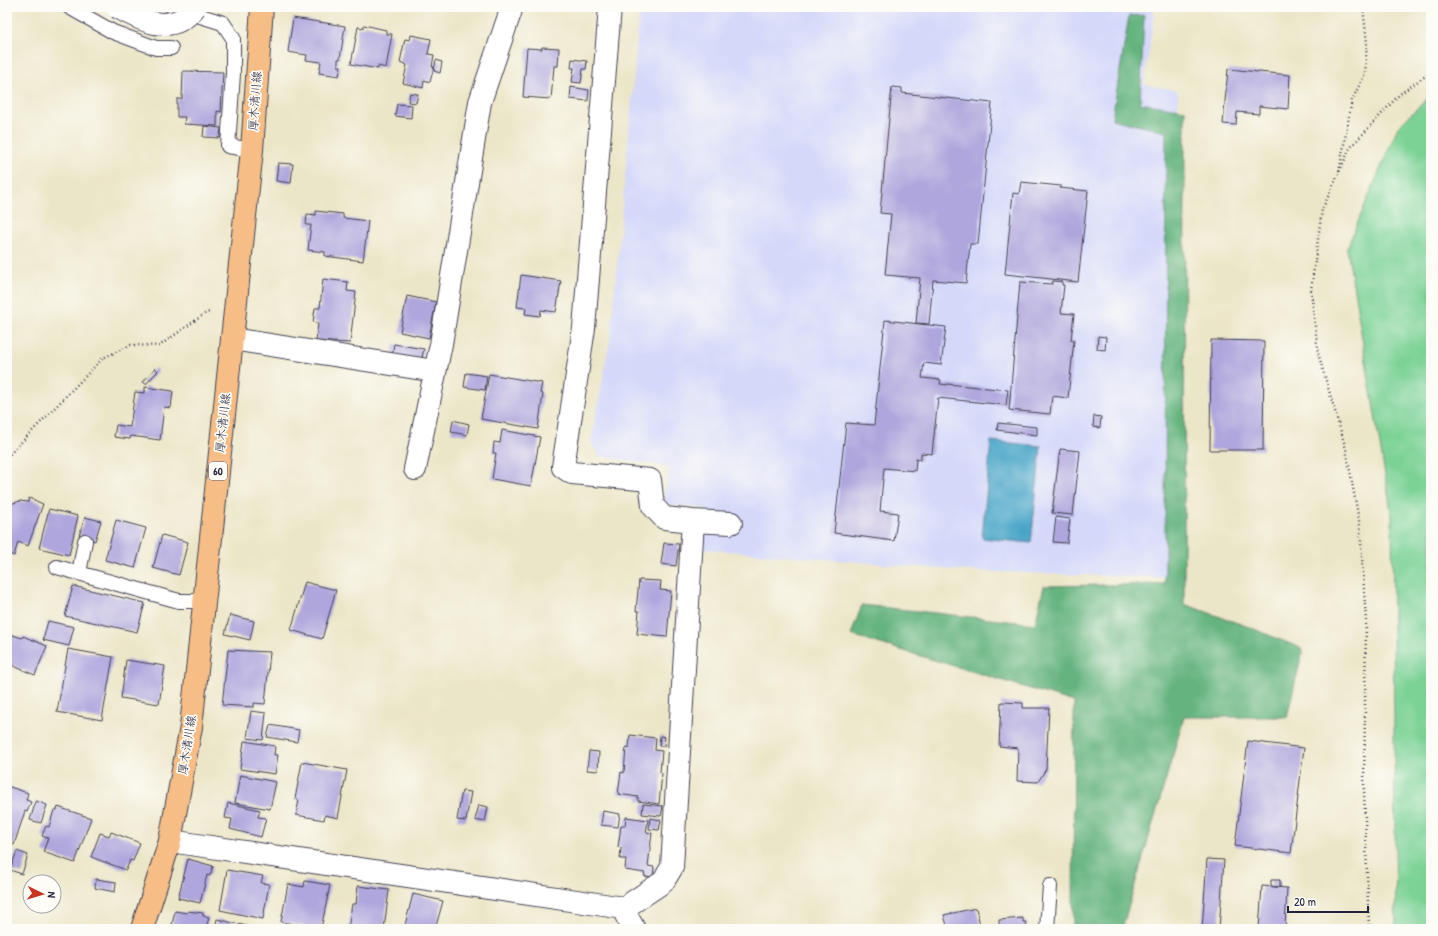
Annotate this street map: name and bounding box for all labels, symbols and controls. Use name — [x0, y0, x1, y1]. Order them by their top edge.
street label: 厚木清川線 — [244, 70, 265, 131]
street label: 厚木清川線 — [211, 392, 234, 454]
road number: 60 — [209, 462, 227, 480]
street label: 厚木清川線 — [173, 714, 200, 776]
north arrow — [22, 874, 62, 914]
scale bar — [1288, 888, 1368, 914]
text: N — [45, 891, 59, 899]
text: 20 m — [1294, 893, 1316, 910]

